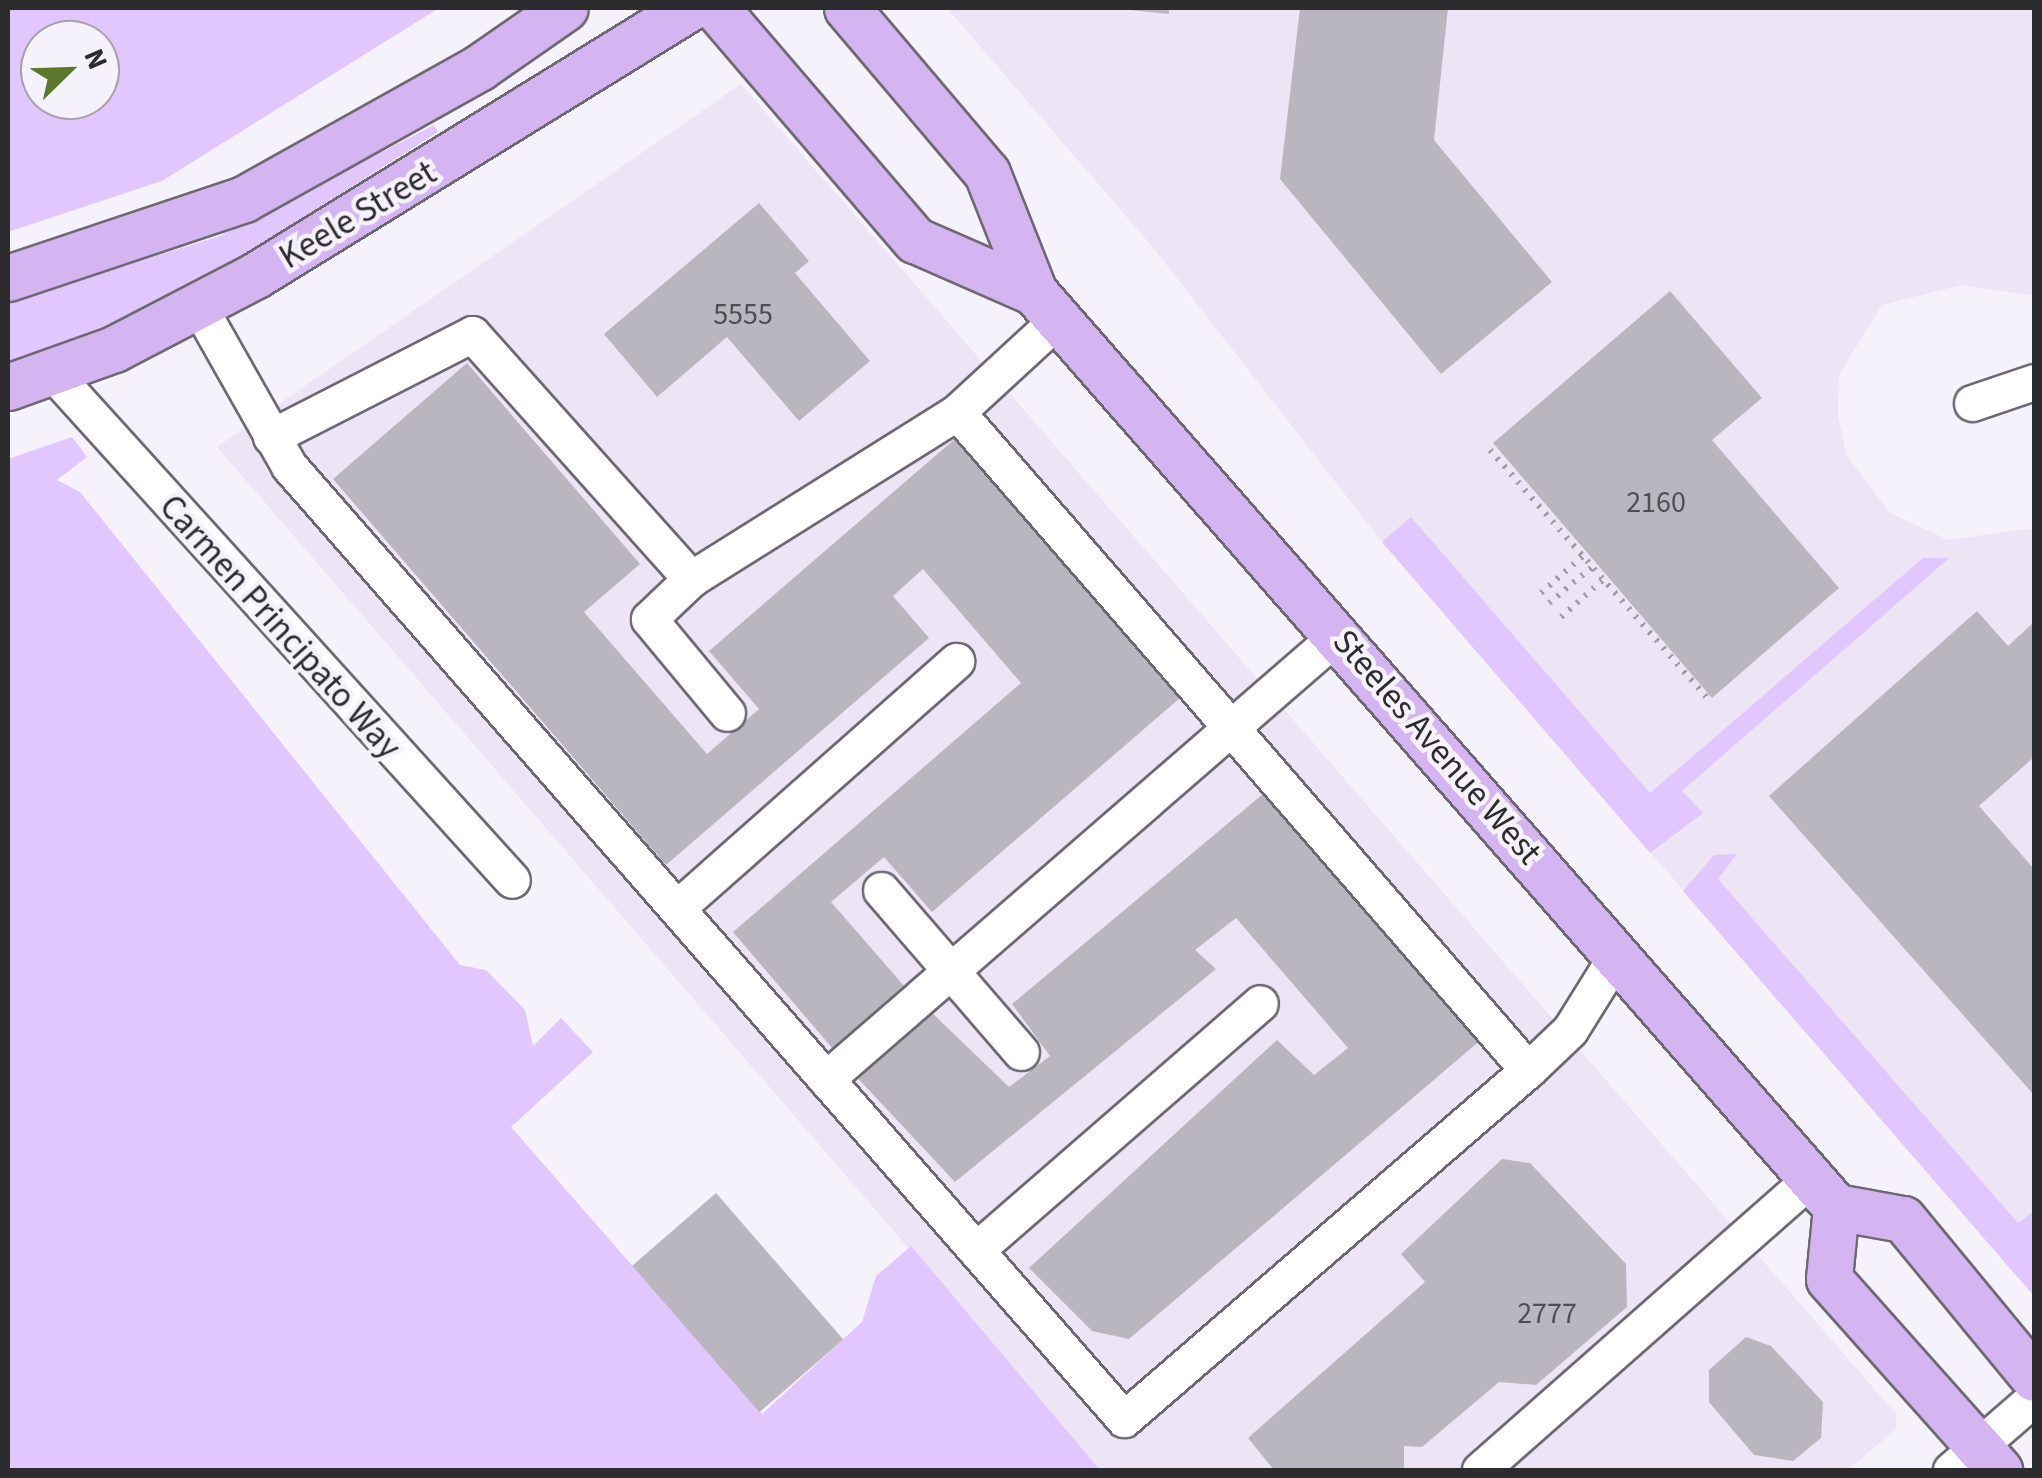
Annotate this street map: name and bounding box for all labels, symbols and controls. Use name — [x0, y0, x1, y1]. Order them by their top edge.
north arrow — [20, 20, 120, 120]
text: N — [74, 43, 118, 75]
street label: Keele Street — [272, 152, 444, 278]
house number: 5555 — [713, 297, 773, 333]
house number: 2160 — [1626, 485, 1686, 521]
street label: Carmen Principato Way — [150, 486, 410, 768]
street label: Steeles Avenue West — [1324, 621, 1550, 873]
house number: 2777 — [1517, 1296, 1577, 1332]

